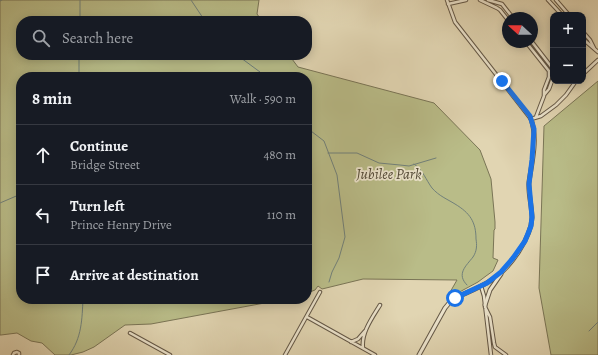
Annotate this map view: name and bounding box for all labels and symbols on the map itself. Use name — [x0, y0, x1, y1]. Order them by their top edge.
north arrow — [502, 12, 538, 48]
route end — [493, 72, 511, 90]
park label: Jubilee Park — [355, 164, 422, 184]
route start — [446, 289, 464, 307]

